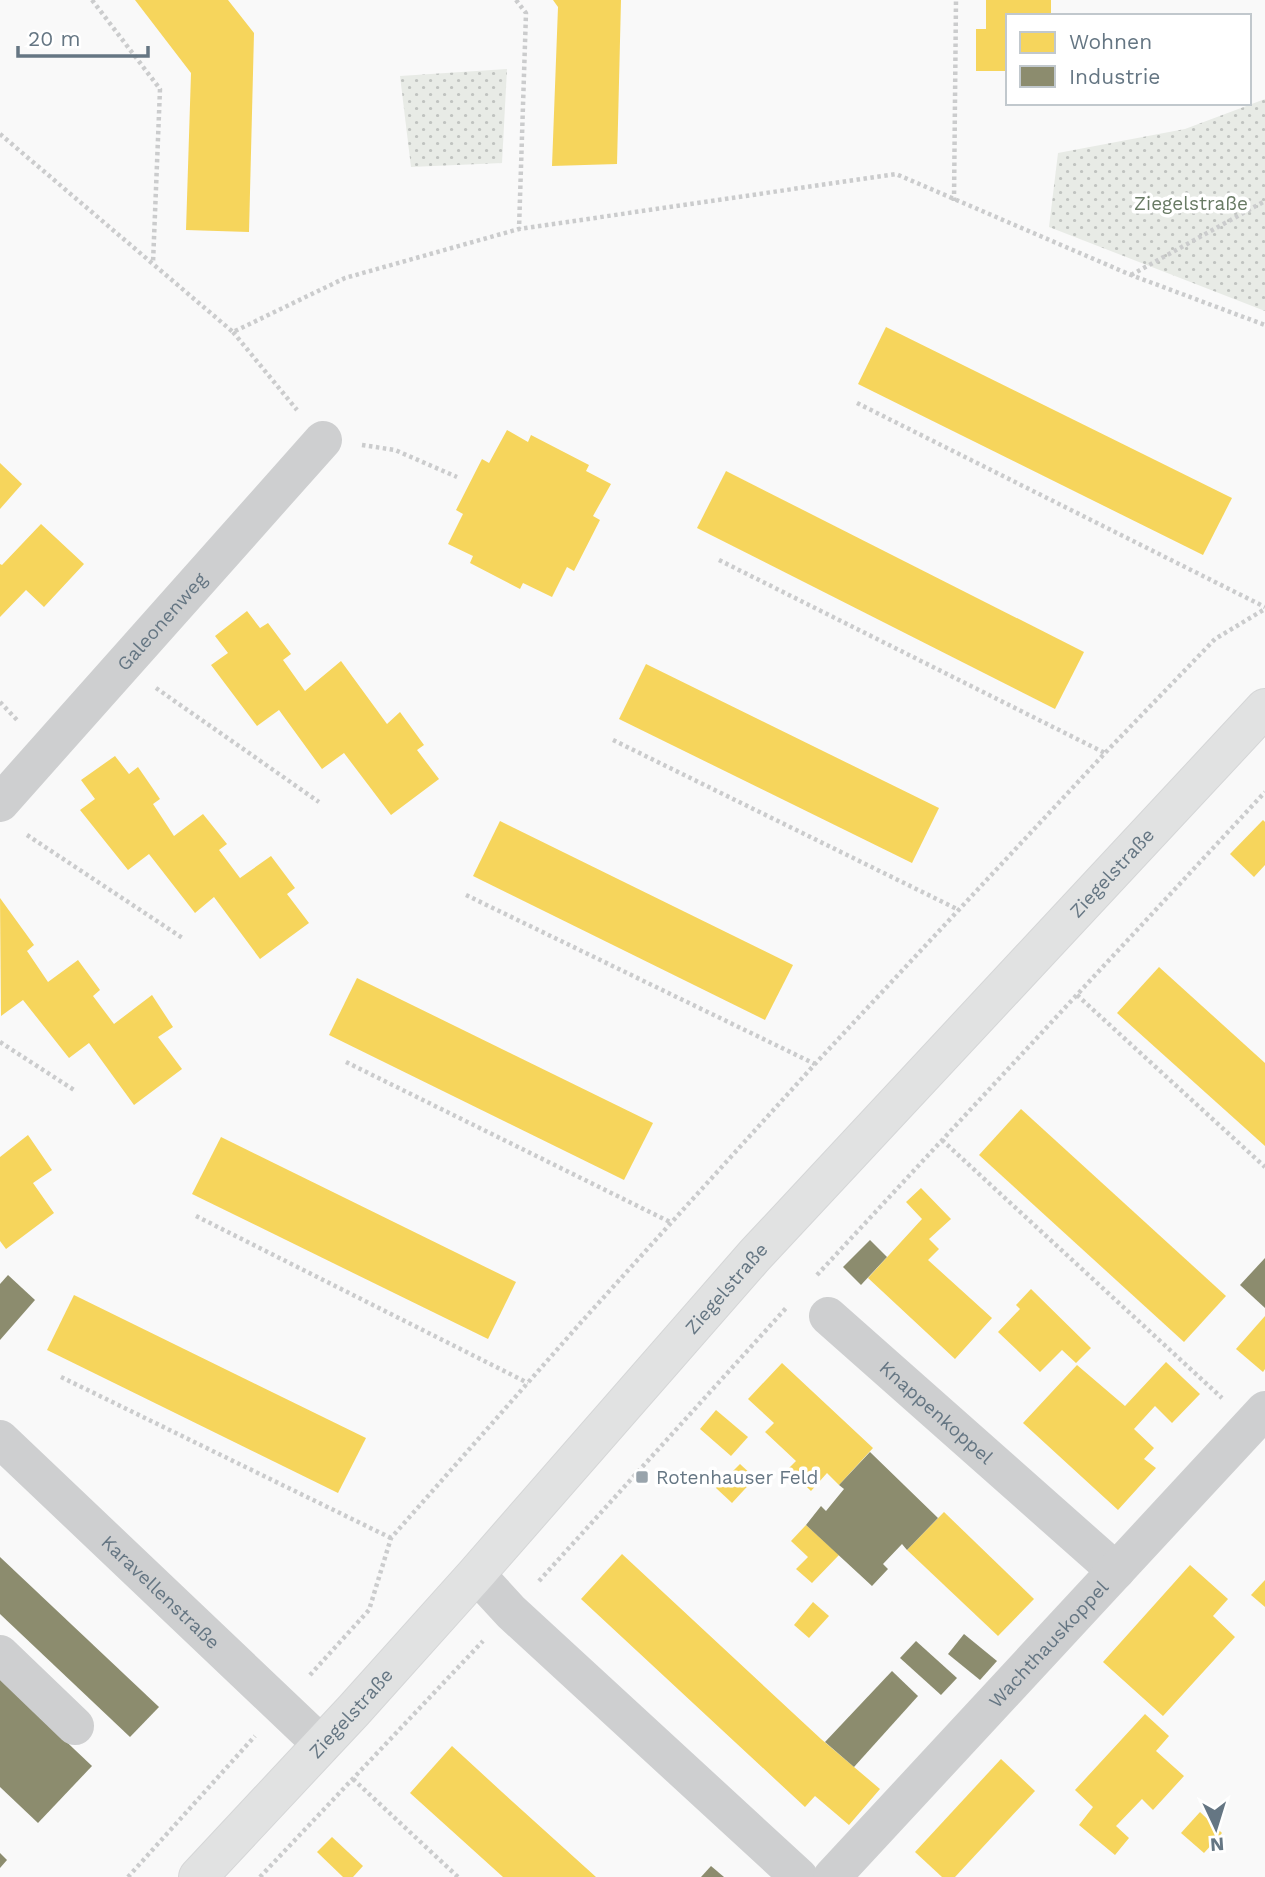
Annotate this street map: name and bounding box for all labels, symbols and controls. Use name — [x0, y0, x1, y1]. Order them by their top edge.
scale bar — [18, 14, 147, 58]
legend — [1006, 14, 1251, 105]
text: 20 m — [28, 26, 80, 51]
text: Wohnen — [1069, 29, 1152, 54]
text: Industrie — [1069, 64, 1160, 89]
park label: Ziegelstraße — [1134, 192, 1248, 215]
street label: Galeonenweg — [112, 567, 212, 676]
street label: Ziegelstraße — [1065, 823, 1159, 922]
street label: Ziegelstraße — [680, 1238, 773, 1339]
street label: Knappenkoppel — [875, 1356, 998, 1469]
place label: Rotenhauser Feld — [656, 1466, 818, 1489]
marker: Rotenhauser Feld — [634, 1469, 650, 1485]
street label: Karavellenstraße — [96, 1531, 225, 1654]
street label: Wachthauskoppel — [984, 1576, 1113, 1713]
street label: Ziegelstraße — [304, 1664, 398, 1763]
north arrow — [1181, 1793, 1251, 1863]
text: N — [1209, 1832, 1225, 1856]

